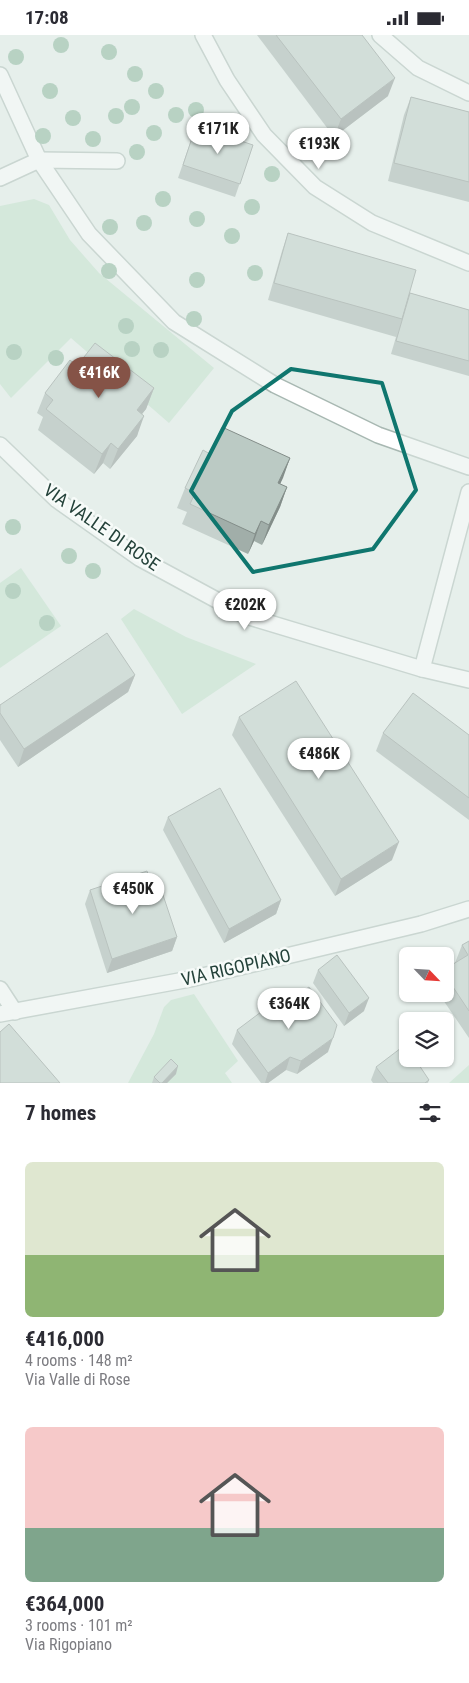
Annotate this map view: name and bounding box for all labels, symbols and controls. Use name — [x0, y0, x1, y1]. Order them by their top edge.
text: 17:08 — [25, 6, 69, 29]
pin: €171K — [183, 113, 253, 155]
text: €171K — [197, 119, 239, 138]
pin: €193K — [284, 127, 354, 170]
text: €193K — [298, 134, 340, 153]
pin: €416K — [64, 357, 134, 399]
text: €416K — [78, 363, 120, 382]
street label: VIA VALLE DI ROSE — [40, 479, 164, 575]
pin: €202K — [210, 589, 280, 631]
text: €202K — [224, 595, 266, 614]
pin: €486K — [284, 737, 354, 780]
text: €486K — [298, 744, 340, 763]
pin: €450K — [98, 873, 168, 915]
text: €450K — [112, 879, 154, 898]
street label: VIA RIGOPIANO — [179, 944, 293, 990]
north arrow — [399, 947, 454, 1003]
map controls — [399, 947, 454, 1067]
pin: €364K — [254, 987, 324, 1030]
text: €364K — [268, 994, 310, 1013]
button: layers — [399, 1012, 454, 1067]
icon: filters — [416, 1099, 444, 1127]
text: 7 homes — [25, 1101, 96, 1125]
icon: home — [190, 1195, 280, 1285]
text: €416,000 — [25, 1327, 104, 1351]
text: 4 rooms · 148 m² — [25, 1351, 133, 1370]
text: Via Valle di Rose — [25, 1370, 130, 1389]
icon: home — [190, 1460, 280, 1550]
text: €364,000 — [25, 1592, 104, 1616]
text: 3 rooms · 101 m² — [25, 1616, 133, 1635]
text: Via Rigopiano — [25, 1635, 112, 1654]

